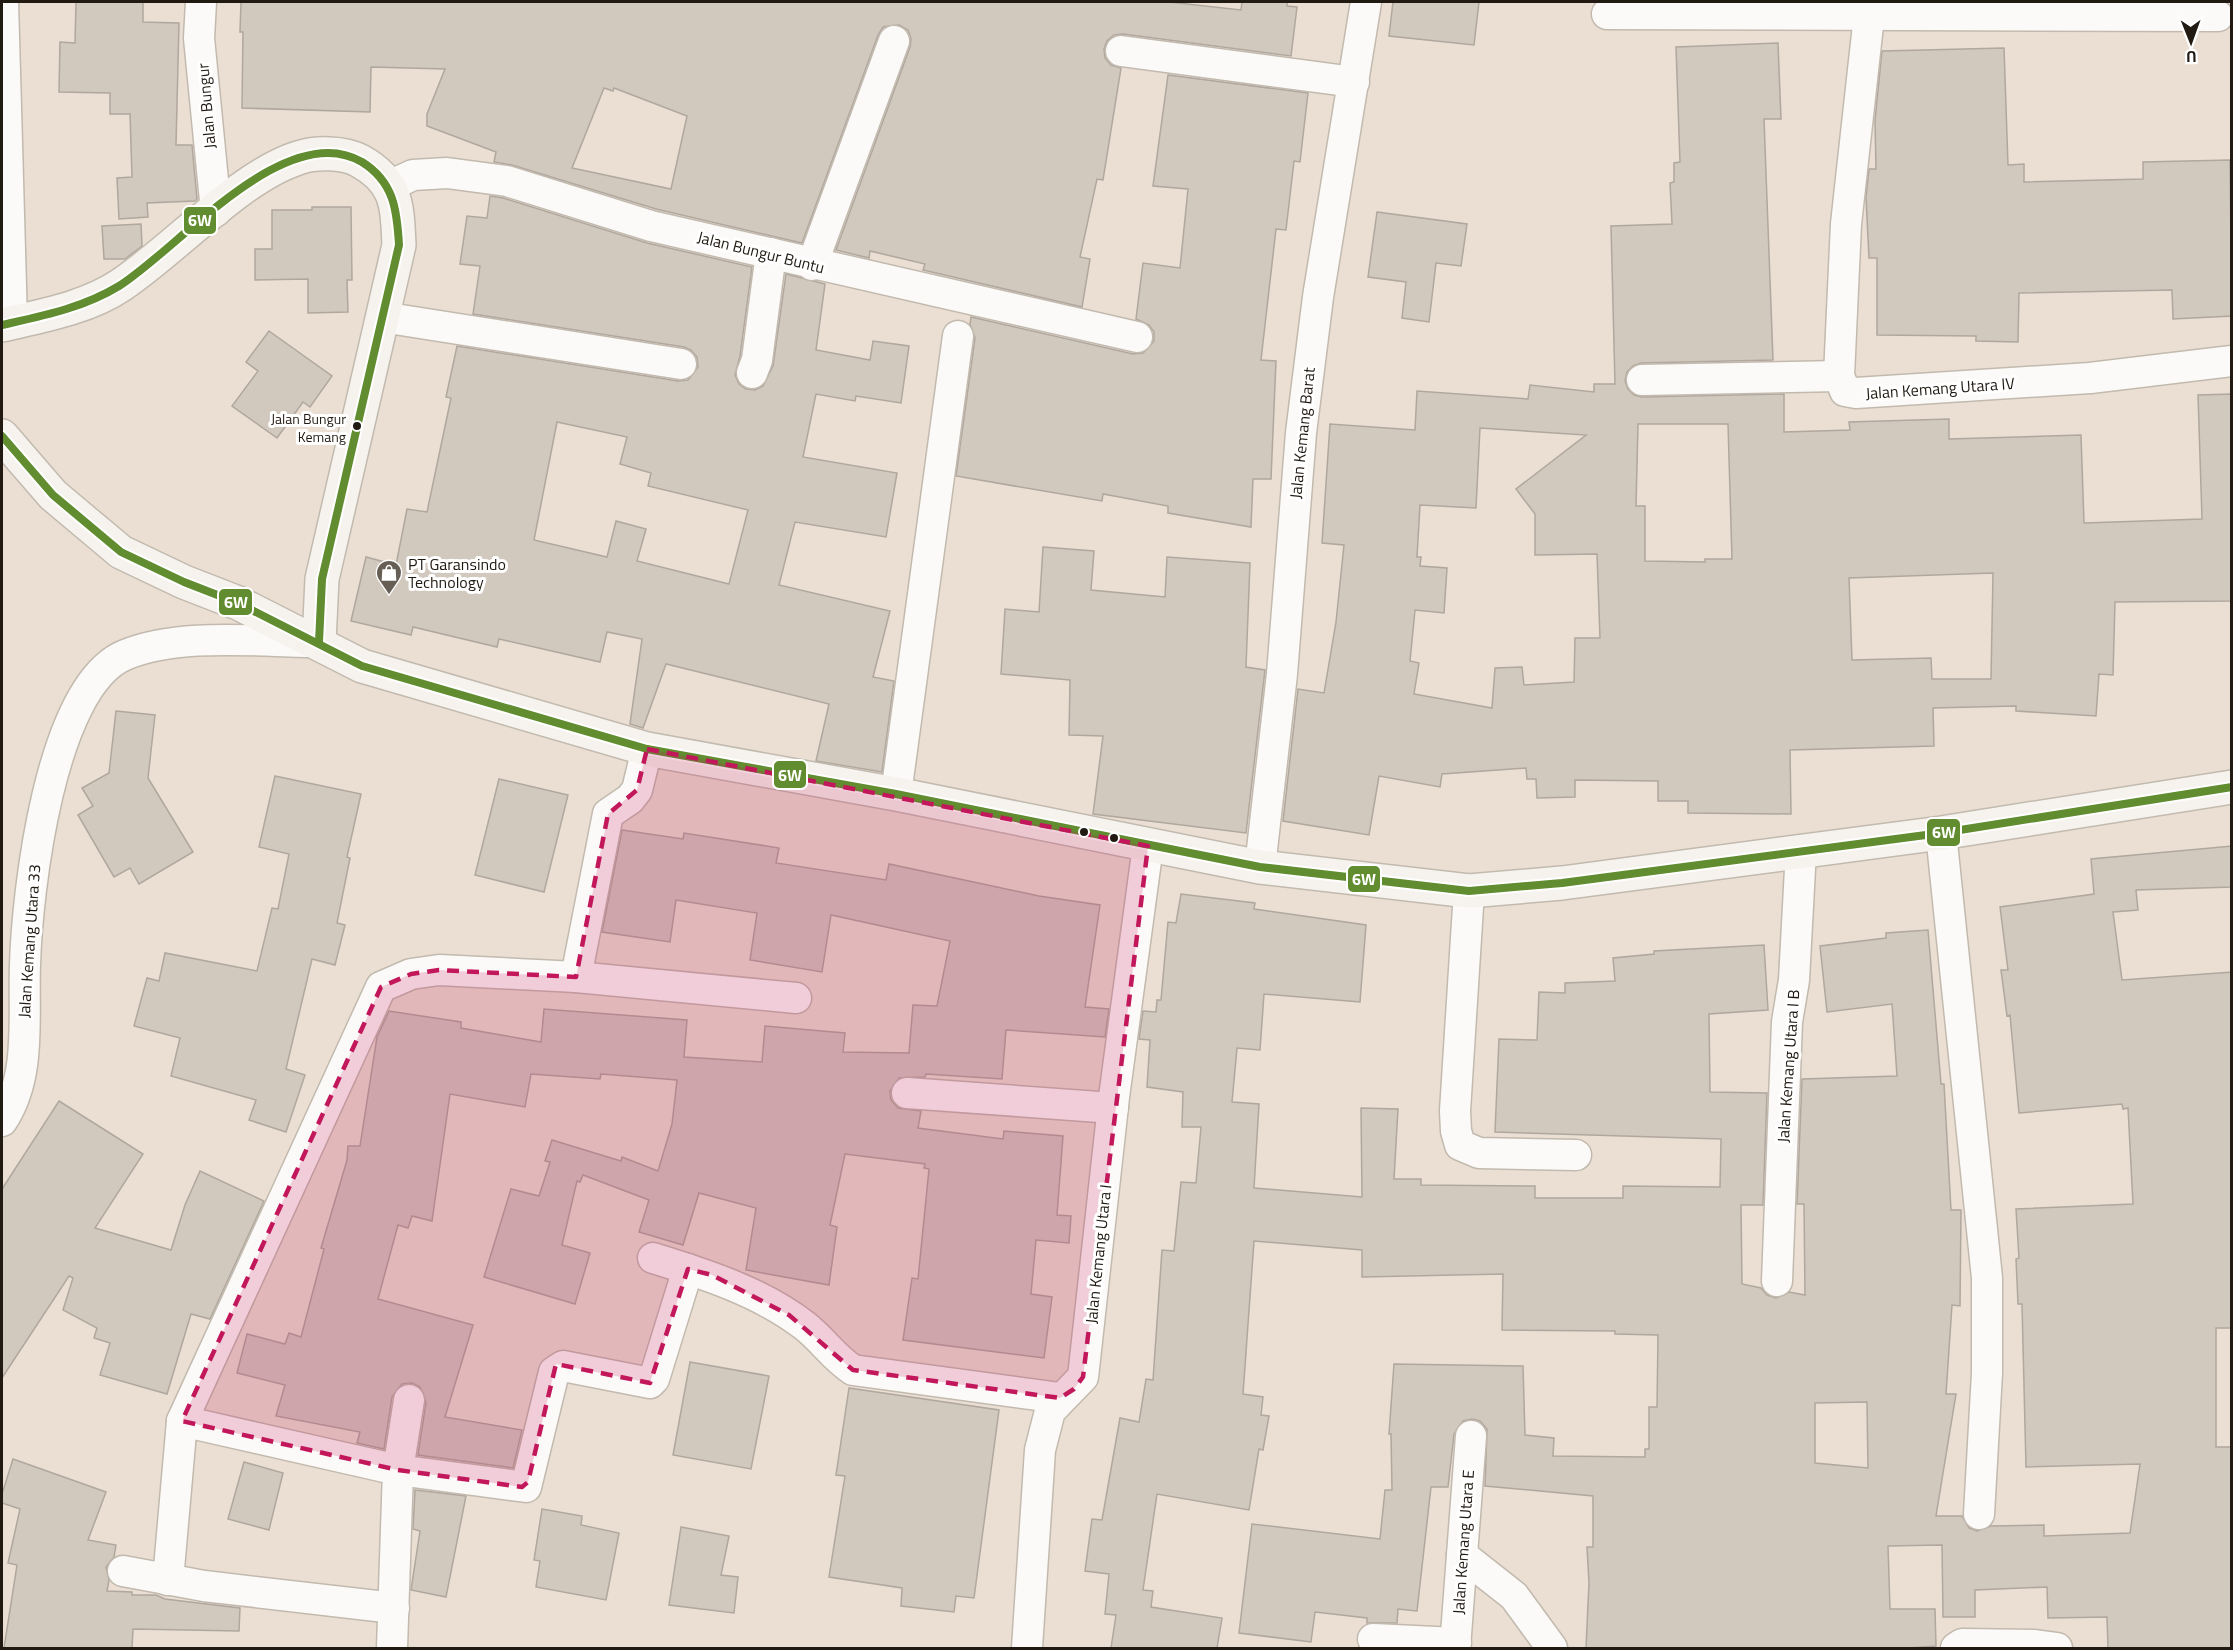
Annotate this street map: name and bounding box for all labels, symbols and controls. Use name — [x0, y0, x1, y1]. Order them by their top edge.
north arrow — [2161, 12, 2221, 72]
text: U — [2186, 45, 2197, 69]
street label: Jalan Bungur — [190, 62, 222, 150]
line badge: 6W — [183, 206, 217, 235]
text: 6W — [188, 208, 212, 232]
street label: Jalan Bungur Buntu — [695, 225, 827, 279]
street label: Jalan Kemang Barat — [1283, 366, 1321, 500]
street label: Jalan Kemang Utara IV — [1865, 371, 2015, 405]
place label: Jalan Bungur Kemang — [271, 408, 346, 447]
marker: Jalan Bungur Kemang — [351, 420, 363, 432]
place label: PT Garansindo Technology — [408, 552, 506, 594]
shop icon: PT Garansindo Technology — [374, 558, 404, 596]
line badge: 6W — [218, 588, 253, 616]
text: 6W — [224, 590, 248, 614]
line badge: 6W — [773, 760, 807, 789]
text: 6W — [778, 763, 802, 787]
line badge: 6W — [1926, 818, 1961, 847]
text: 6W — [1932, 820, 1956, 844]
unlabelled marker — [1078, 826, 1090, 838]
unlabelled marker — [1108, 832, 1120, 844]
street label: Jalan Kemang Utara 33 — [12, 863, 46, 1019]
line badge: 6W — [1347, 865, 1381, 893]
text: 6W — [1352, 867, 1376, 891]
street label: Jalan Kemang Utara I B — [1771, 988, 1805, 1143]
street label: Jalan Kemang Utara I — [1079, 1183, 1117, 1325]
street label: Jalan Kemang Utara E — [1446, 1469, 1480, 1615]

